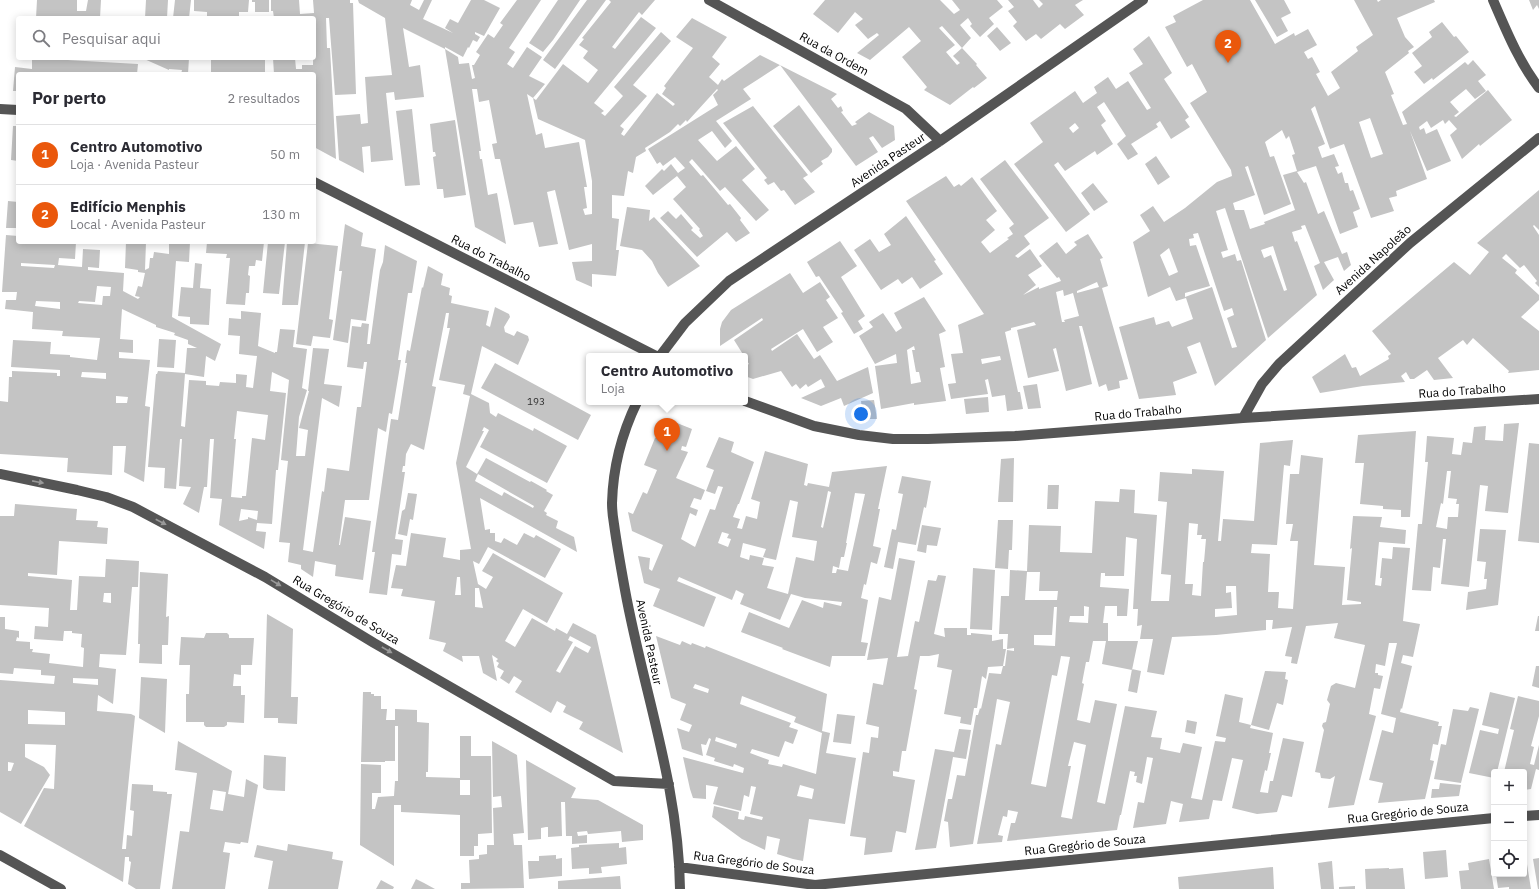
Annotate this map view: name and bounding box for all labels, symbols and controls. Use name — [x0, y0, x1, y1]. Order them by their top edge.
search box — [16, 16, 316, 60]
icon: search — [30, 27, 52, 49]
street label: Rua da Ordem — [797, 28, 871, 79]
text: Pesquisar aqui — [62, 29, 161, 48]
pin: 2 — [1215, 30, 1241, 63]
text: Por perto — [32, 87, 106, 109]
text: 2 resultados — [227, 90, 300, 107]
street label: Avenida Pasteur — [847, 129, 929, 190]
text: Centro Automotivo — [70, 137, 202, 156]
text: 1 — [41, 146, 49, 163]
text: 50 m — [270, 146, 300, 163]
text: Loja · Avenida Pasteur — [70, 156, 199, 173]
text: Edifício Menphis — [70, 197, 186, 216]
text: 2 — [41, 206, 49, 223]
text: 130 m — [262, 206, 300, 223]
text: Local · Avenida Pasteur — [70, 216, 205, 233]
street label: Avenida Napoleão — [1331, 221, 1414, 298]
street label: Rua do Trabalho — [449, 231, 534, 284]
popup — [586, 353, 748, 405]
text: Centro Automotivo — [601, 361, 733, 380]
text: Loja — [601, 380, 625, 397]
street label: Rua do Trabalho — [1418, 380, 1506, 401]
house number: 193 — [527, 395, 545, 408]
street label: Rua do Trabalho — [1094, 401, 1182, 424]
your location — [851, 404, 871, 424]
pin: 1 — [654, 418, 680, 451]
one-way arrow — [32, 480, 44, 486]
one-way arrow — [155, 518, 167, 525]
street label: Rua Gregório de Souza — [290, 572, 403, 648]
one-way arrow — [270, 580, 282, 587]
street label: Avenida Pasteur — [633, 598, 666, 687]
one-way arrow — [381, 647, 393, 654]
map controls — [1491, 769, 1527, 877]
button: + — [1491, 769, 1527, 805]
street label: Rua Gregório de Souza — [1347, 799, 1470, 826]
button: − — [1491, 805, 1527, 841]
street label: Rua Gregório de Souza — [1024, 831, 1147, 858]
button: locate — [1491, 841, 1527, 877]
street label: Rua Gregório de Souza — [693, 848, 816, 877]

